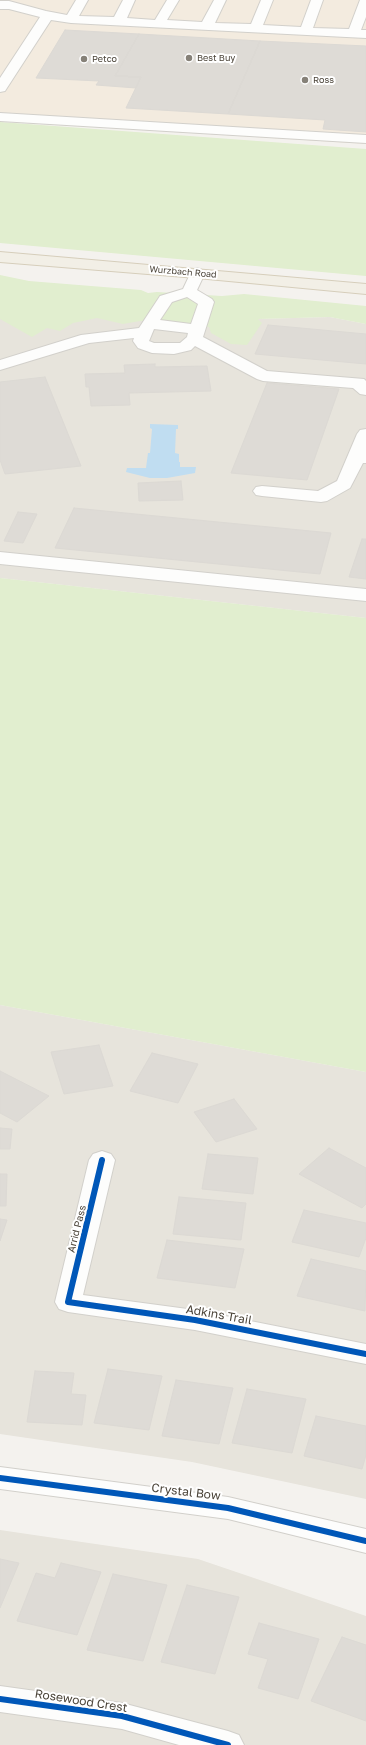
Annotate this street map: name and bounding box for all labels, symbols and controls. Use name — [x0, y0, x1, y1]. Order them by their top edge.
marker: Best Buy — [184, 53, 194, 63]
place label: Best Buy — [197, 53, 235, 63]
marker: Petco — [79, 54, 89, 64]
place label: Petco — [92, 54, 117, 64]
marker: Ross — [300, 75, 310, 85]
place label: Ross — [313, 75, 334, 85]
street label: Wurzbach Road — [149, 264, 217, 280]
street label: Arrid Pass — [65, 1204, 89, 1254]
street label: Adkins Trail — [185, 1302, 253, 1328]
street label: Crystal Bow — [151, 1481, 221, 1503]
street label: Rosewood Crest — [34, 1687, 128, 1715]

